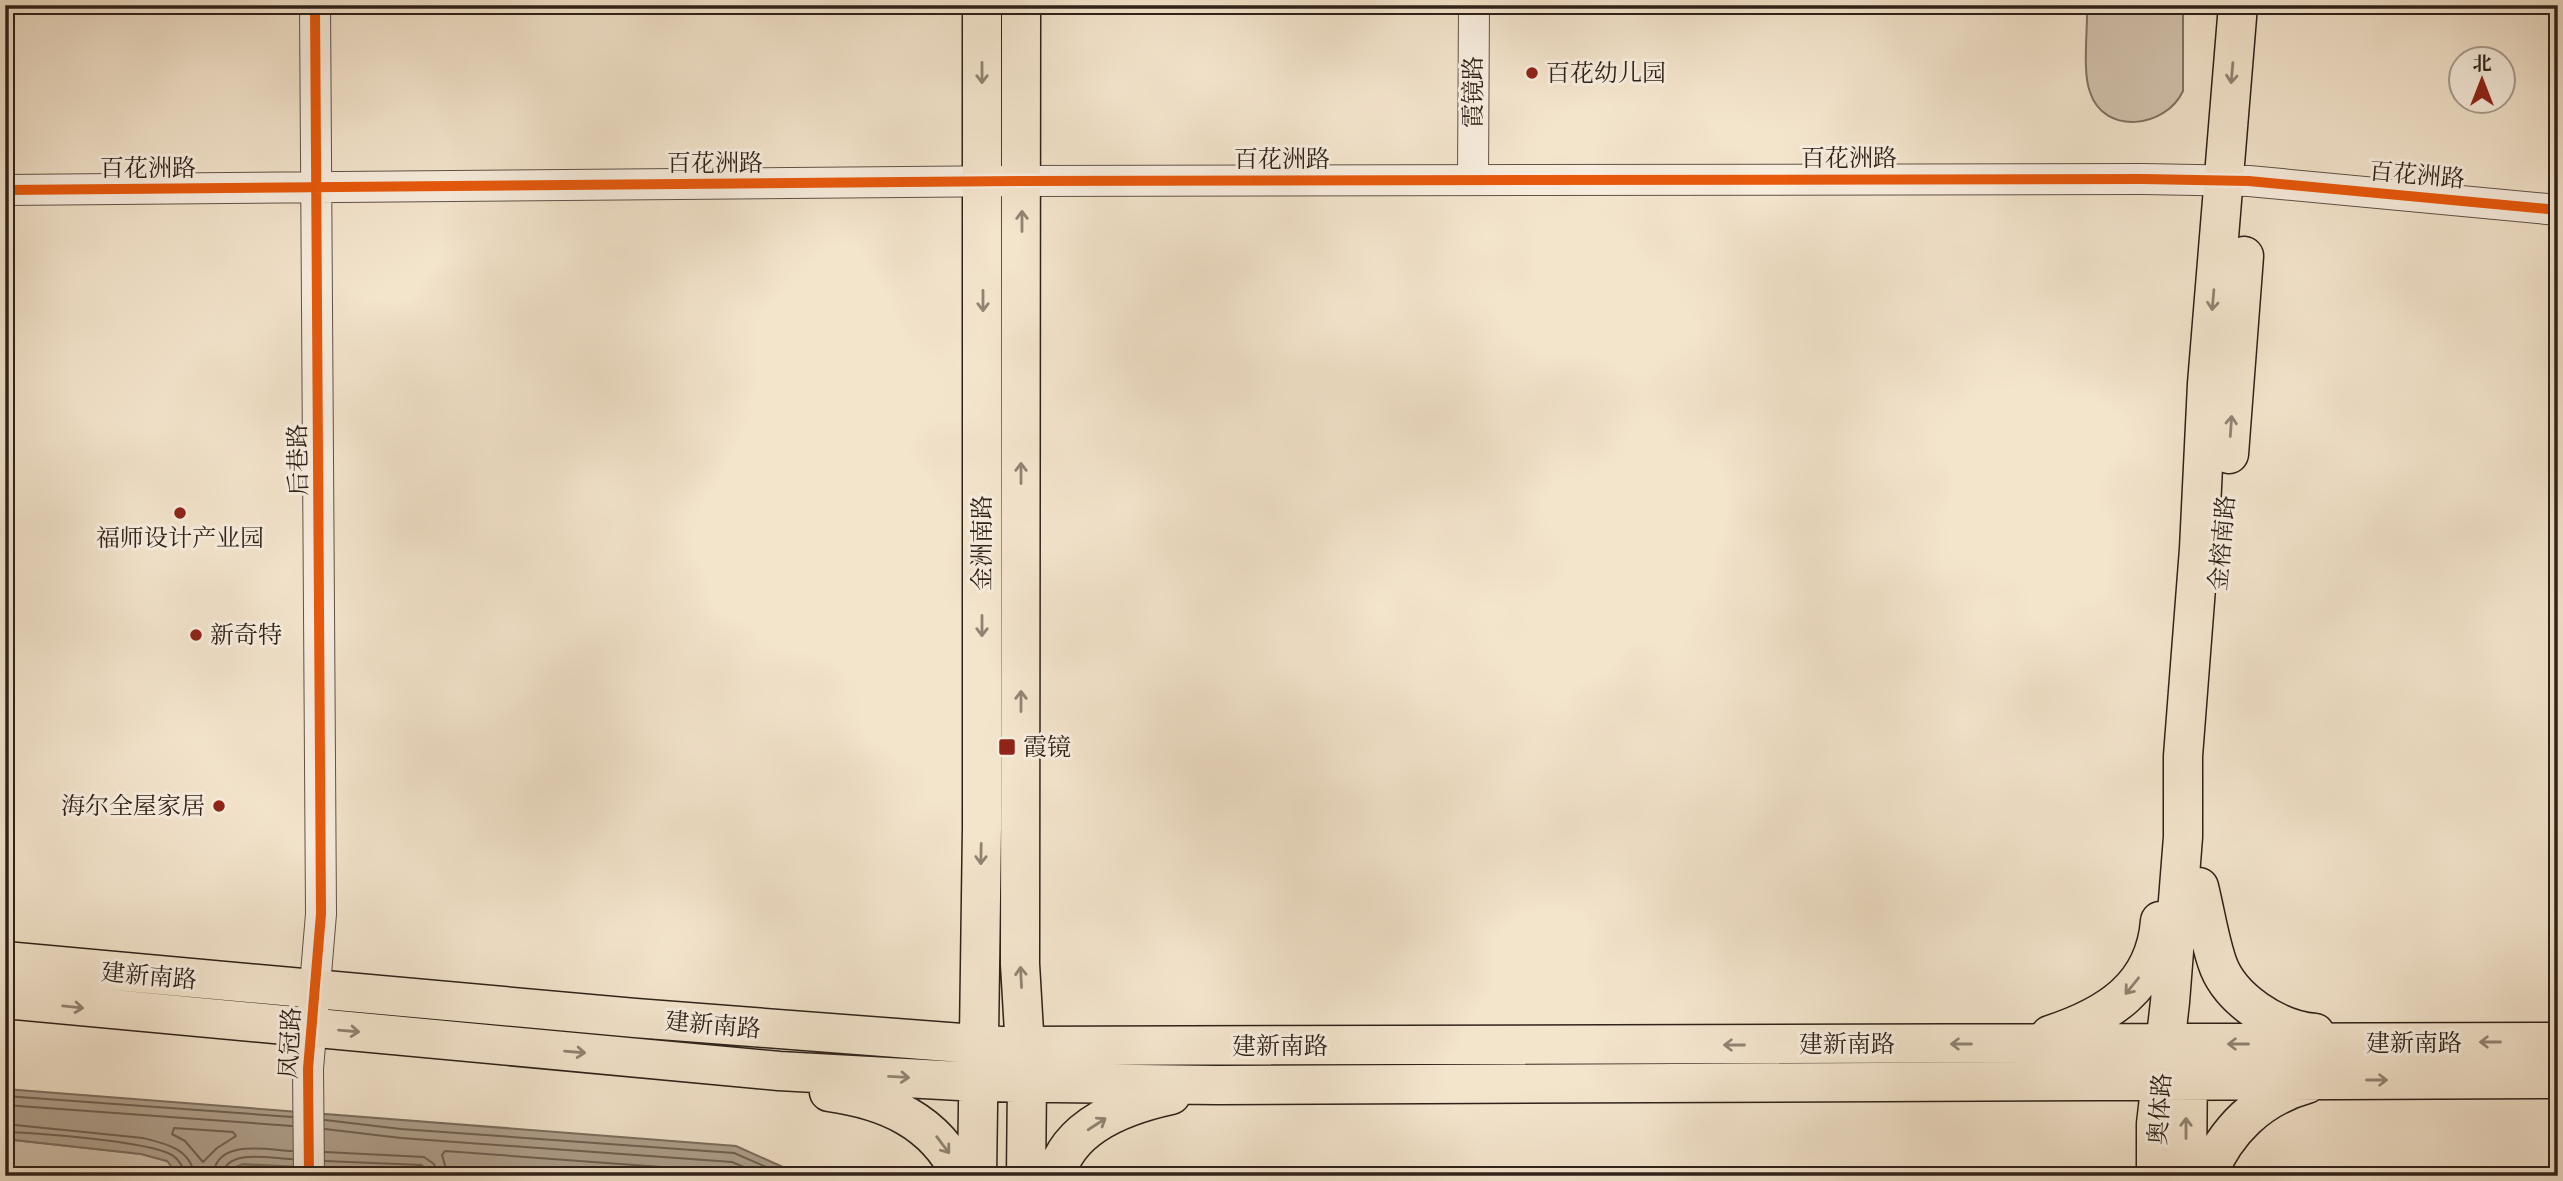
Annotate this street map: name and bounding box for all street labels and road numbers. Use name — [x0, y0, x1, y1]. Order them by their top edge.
street label: 霞镜路 — [1457, 56, 1490, 128]
street label: 百花洲路 — [1801, 142, 1897, 175]
street label: 百花洲路 — [1234, 143, 1330, 176]
street label: 百花洲路 — [667, 147, 763, 180]
street label: 百花洲路 — [100, 152, 196, 185]
street label: 百花洲路 — [2368, 155, 2466, 196]
street label: 后巷路 — [281, 424, 316, 496]
street label: 金榕南路 — [2202, 494, 2243, 592]
street label: 金洲南路 — [966, 495, 999, 591]
street label: 建新南路 — [100, 956, 198, 997]
street label: 建新南路 — [664, 1005, 762, 1046]
street label: 凤冠路 — [272, 1006, 309, 1080]
street label: 建新南路 — [2366, 1027, 2462, 1060]
street label: 建新南路 — [1799, 1028, 1895, 1061]
street label: 建新南路 — [1232, 1030, 1328, 1063]
street label: 奥体路 — [2142, 1072, 2179, 1146]

